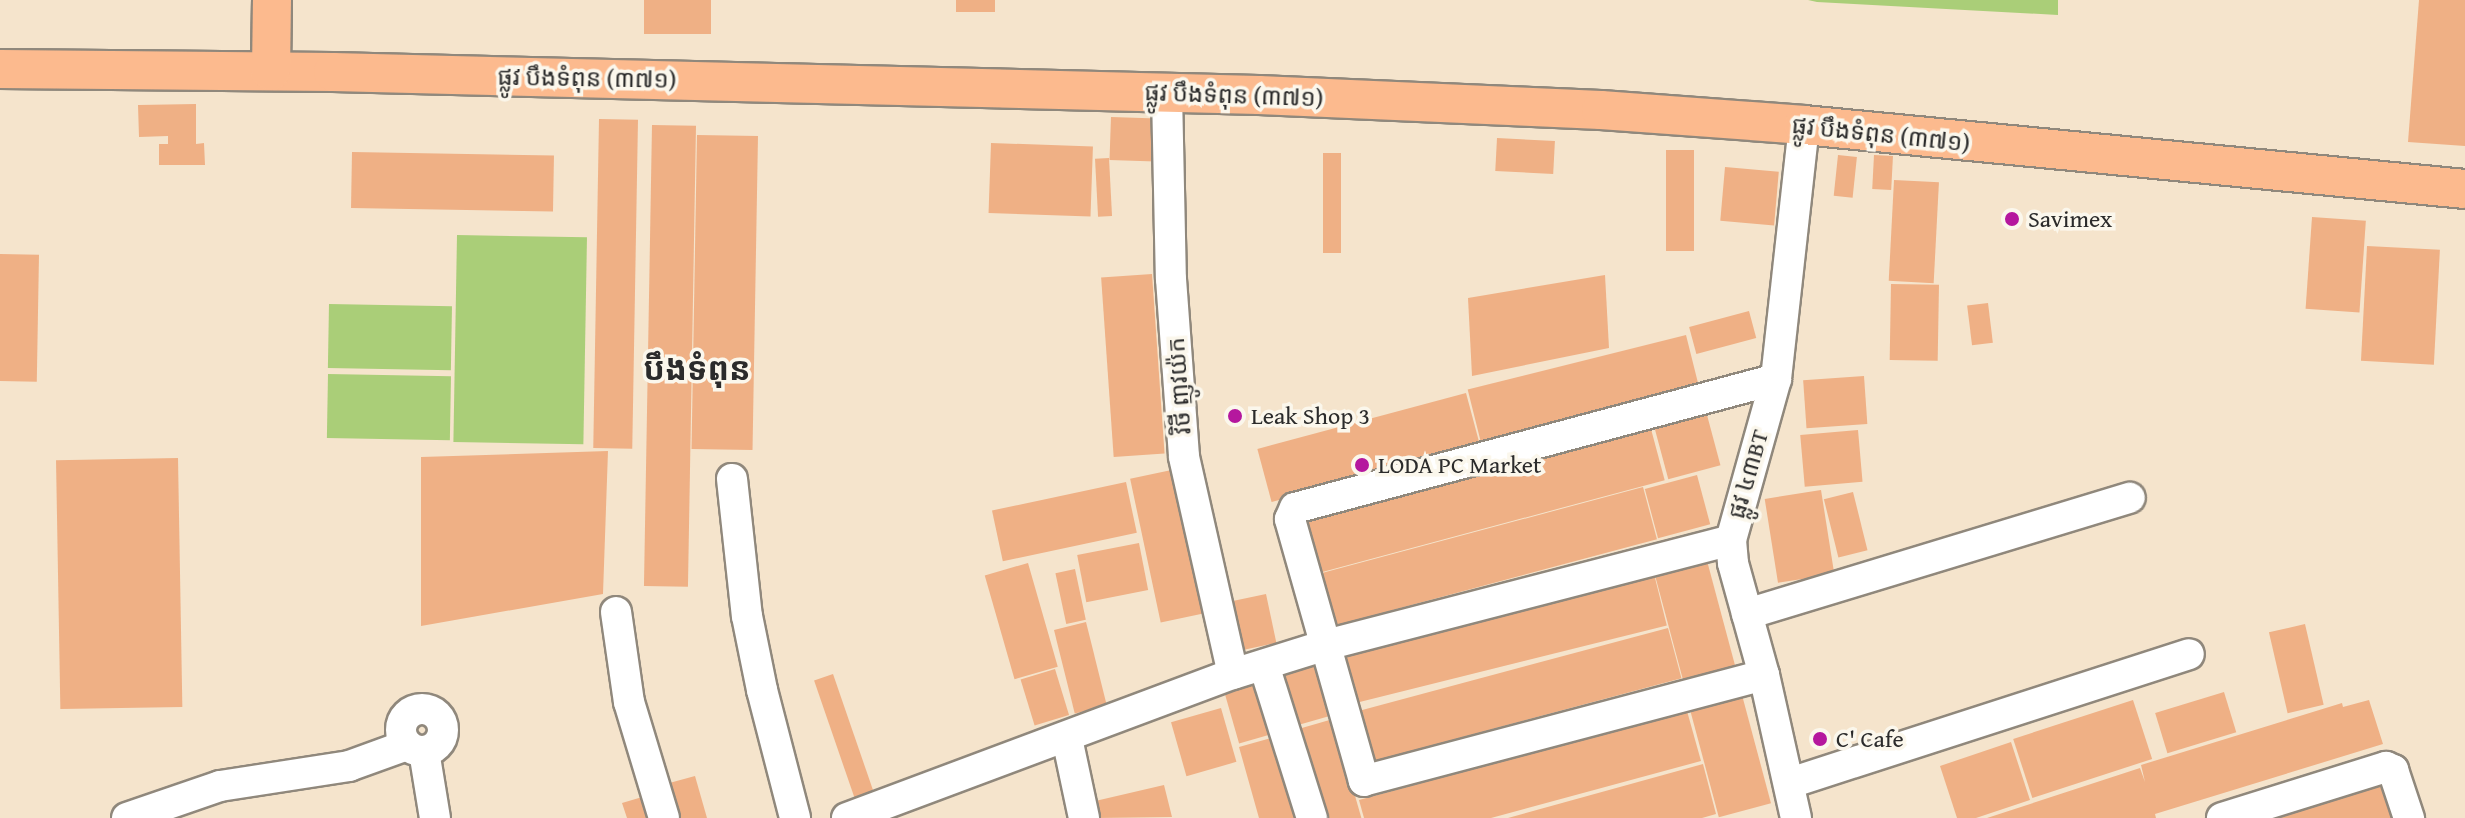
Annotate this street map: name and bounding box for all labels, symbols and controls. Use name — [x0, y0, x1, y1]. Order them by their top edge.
street label: ផ្លូវ បឹងទំពុន (៣៧១) — [497, 62, 677, 94]
street label: ផ្លូវ បឹងទំពុន (៣៧១) — [1144, 77, 1324, 113]
street label: ផ្លូវ បឹងទំពុន (៣៧១) — [1790, 110, 1972, 158]
place label: Savimex — [2028, 205, 2112, 233]
marker: Savimex — [2003, 210, 2021, 228]
street label: វិថី ញូវយ៉ក — [1161, 337, 1197, 435]
district label: បឹងទំពុន — [643, 350, 751, 388]
place label: Leak Shop 3 — [1251, 402, 1370, 430]
marker: Leak Shop 3 — [1226, 407, 1244, 425]
street label: ផ្លូវ ៤៣BT — [1722, 426, 1774, 522]
place label: LODA PC Market — [1378, 451, 1542, 479]
marker: LODA PC Market — [1353, 456, 1371, 474]
place label: C' Cafe — [1836, 725, 1904, 753]
marker: C' Cafe — [1811, 730, 1829, 748]

